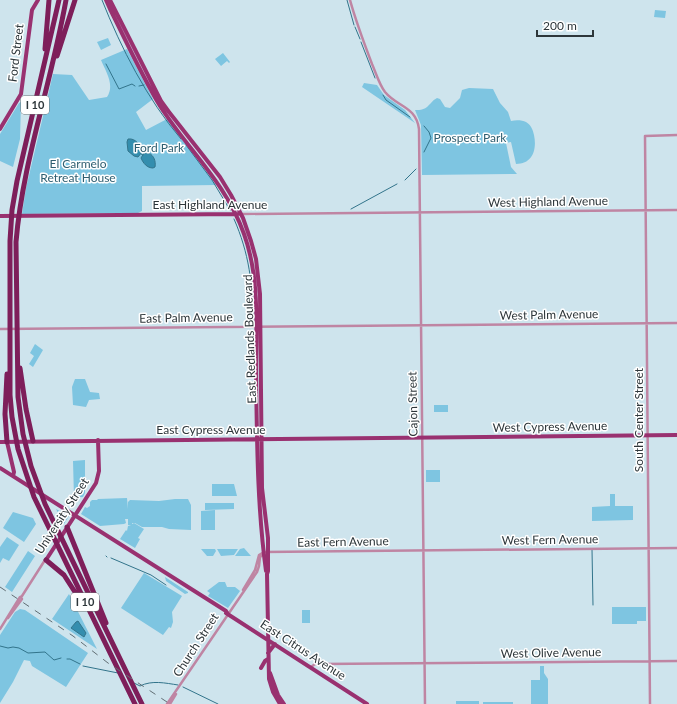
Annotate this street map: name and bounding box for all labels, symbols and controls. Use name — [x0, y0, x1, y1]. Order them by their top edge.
scale bar — [537, 12, 593, 38]
text: 200 m — [543, 18, 577, 33]
street label: Ford Street — [4, 22, 27, 83]
road number: I 10 — [21, 96, 49, 114]
park label: Prospect Park — [434, 130, 507, 145]
park label: Ford Park — [134, 140, 185, 155]
park label: El Carmelo Retreat House — [40, 156, 116, 185]
street label: West Highland Avenue — [488, 193, 608, 210]
street label: East Highland Avenue — [153, 197, 267, 212]
street label: East Redlands Boulevard — [240, 274, 259, 404]
street label: West Palm Avenue — [500, 306, 598, 323]
street label: East Palm Avenue — [139, 309, 233, 326]
street label: South Center Street — [631, 367, 646, 472]
street label: Cajon Street — [404, 371, 421, 437]
street label: West Cypress Avenue — [493, 418, 607, 435]
street label: East Cypress Avenue — [156, 422, 266, 437]
street label: University Street — [31, 474, 92, 557]
street label: West Fern Avenue — [502, 531, 598, 548]
street label: East Fern Avenue — [297, 533, 389, 550]
road number: I 10 — [71, 593, 99, 611]
street label: Church Street — [170, 610, 222, 679]
street label: East Citrus Avenue — [258, 616, 349, 683]
street label: West Olive Avenue — [501, 644, 601, 661]

